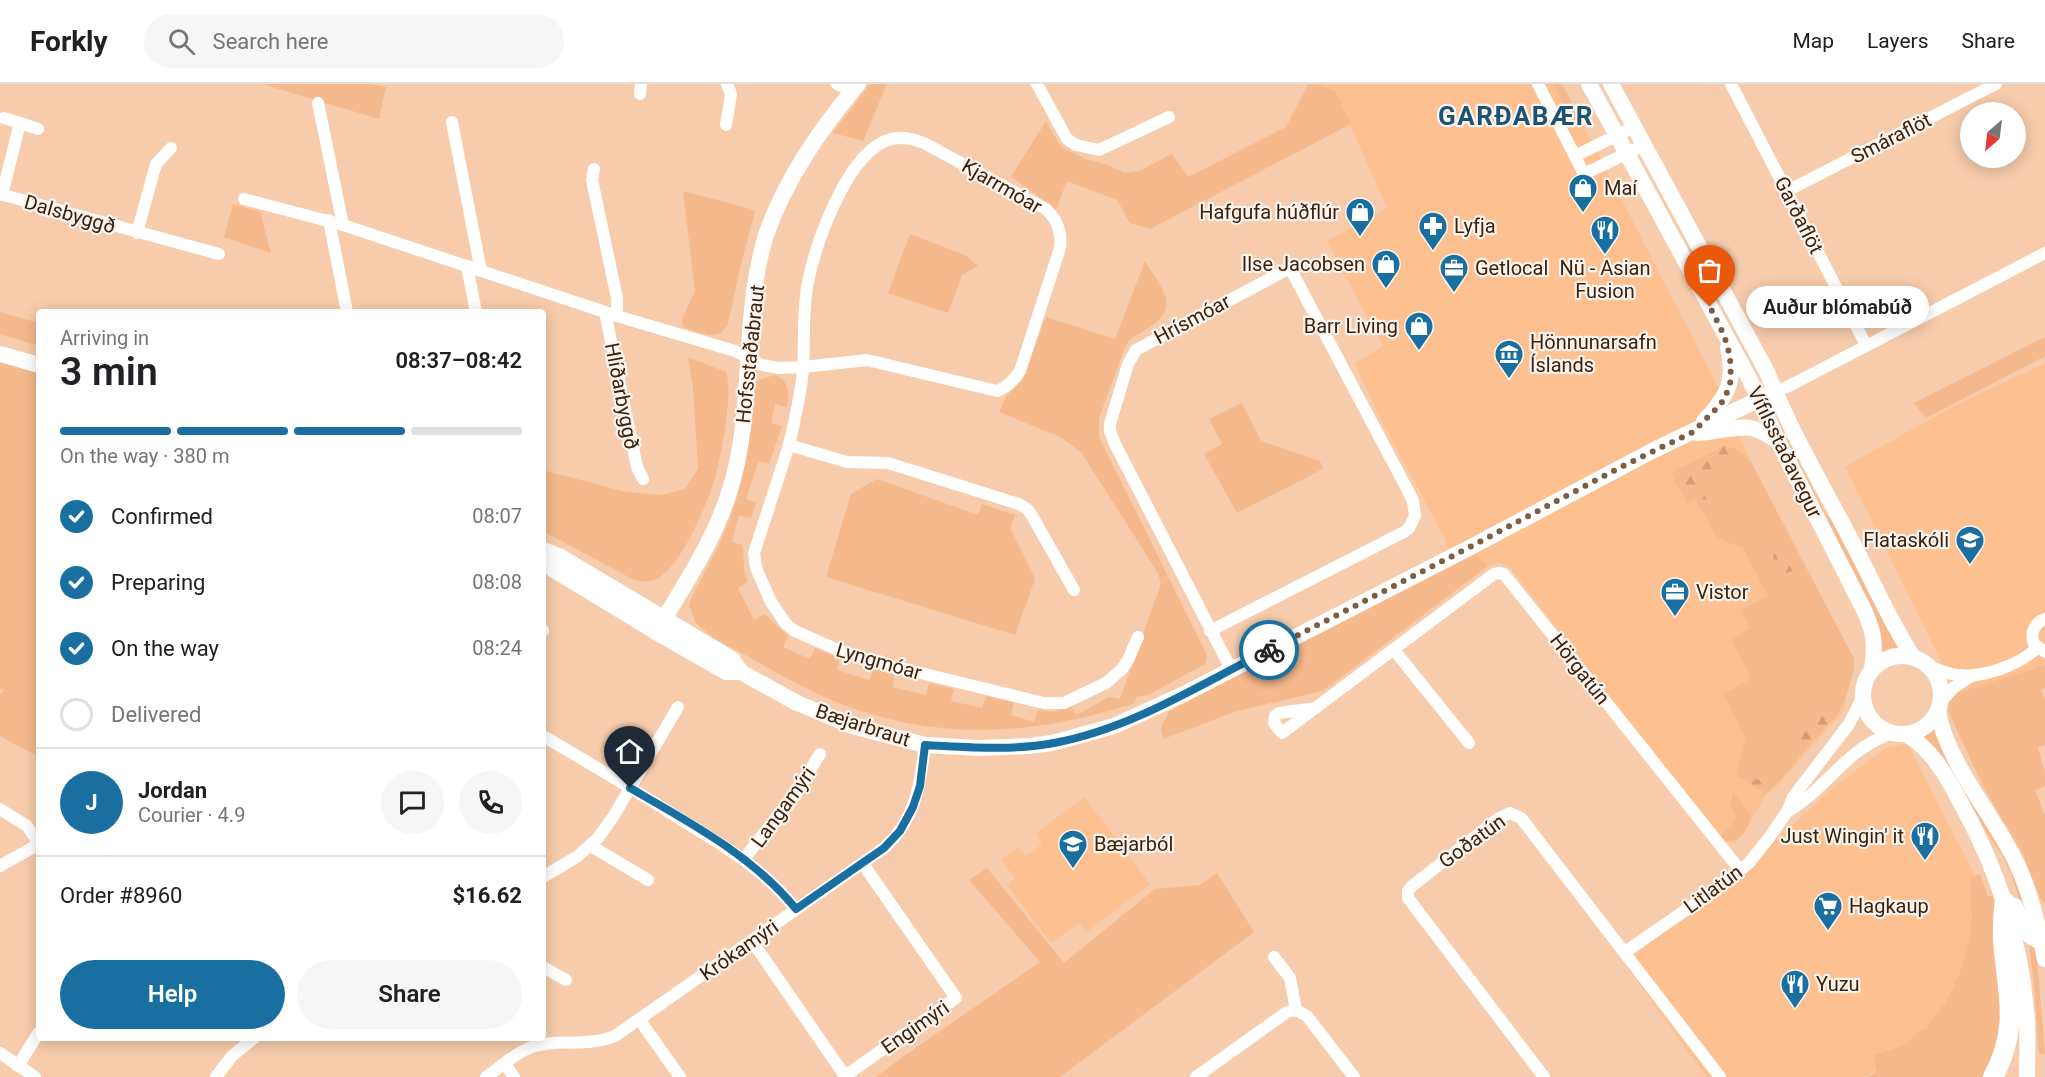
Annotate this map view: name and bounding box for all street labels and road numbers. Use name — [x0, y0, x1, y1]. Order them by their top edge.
street label: Smáraflöt — [1847, 108, 1935, 168]
street label: Kjarrmóar — [958, 154, 1046, 219]
street label: Garðaflöt — [1769, 172, 1829, 258]
street label: Dalsbyggð — [22, 190, 118, 238]
street label: Hofsstaðabraut — [731, 283, 769, 425]
street label: Hrísmóar — [1150, 289, 1234, 349]
street label: Hlíðarbyggð — [600, 341, 644, 451]
street label: Vífilsstaðavegur — [1743, 382, 1827, 522]
street label: Hörgatún — [1545, 629, 1615, 709]
street label: Lyngmóar — [833, 637, 925, 685]
street label: Bæjarbraut — [813, 698, 913, 752]
street label: Langamýri — [746, 762, 820, 852]
street label: Goðatún — [1434, 809, 1510, 873]
street label: Litlatún — [1679, 860, 1747, 918]
street label: Krókamýri — [695, 914, 783, 986]
street label: Engimýri — [877, 995, 953, 1059]

